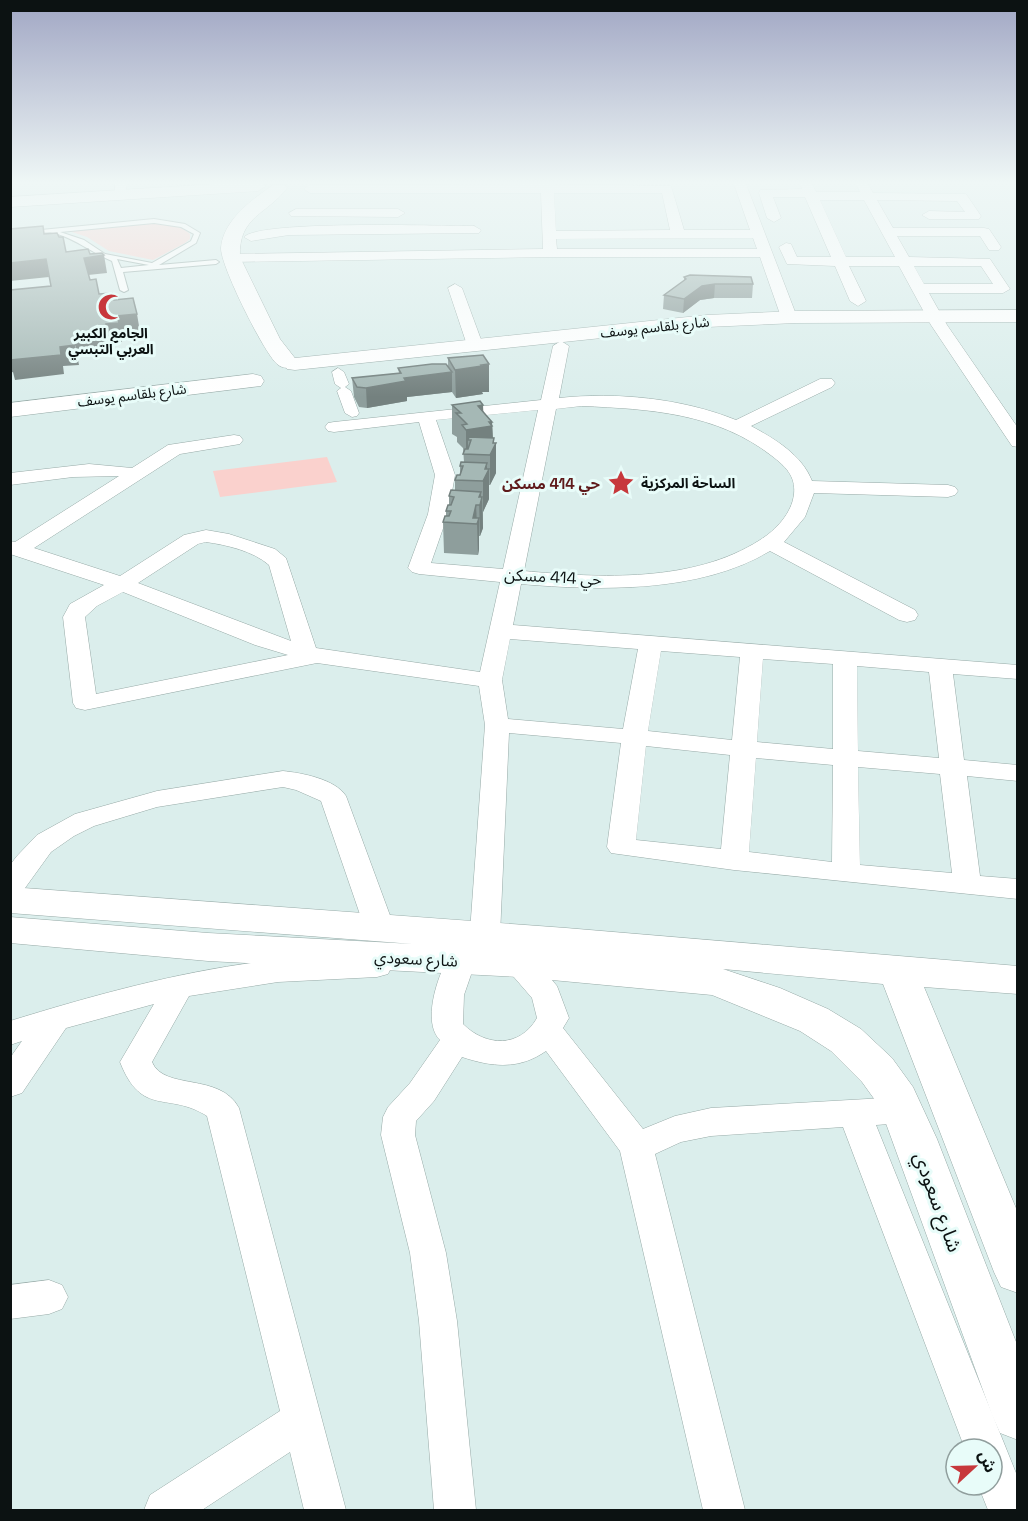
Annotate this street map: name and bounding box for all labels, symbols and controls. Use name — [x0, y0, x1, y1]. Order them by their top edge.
mosque icon: الجامع الكبير العربي التبسي — [96, 292, 126, 322]
street label: شارع بلقاسم يوسف — [600, 312, 711, 344]
place label: الجامع الكبير العربي التبسي — [68, 324, 154, 360]
street label: شارع بلقاسم يوسف — [77, 379, 188, 413]
place icon: الساحة المركزية — [606, 468, 636, 498]
district label: حي 414 مسكن — [502, 474, 601, 495]
place label: الساحة المركزية — [641, 474, 736, 492]
street label: حي 414 مسكن — [504, 564, 602, 592]
street label: شارع سعودي — [374, 946, 458, 974]
street label: شارع سعودي — [905, 1148, 968, 1256]
north arrow — [944, 1437, 1004, 1497]
text: ش — [974, 1447, 1001, 1476]

